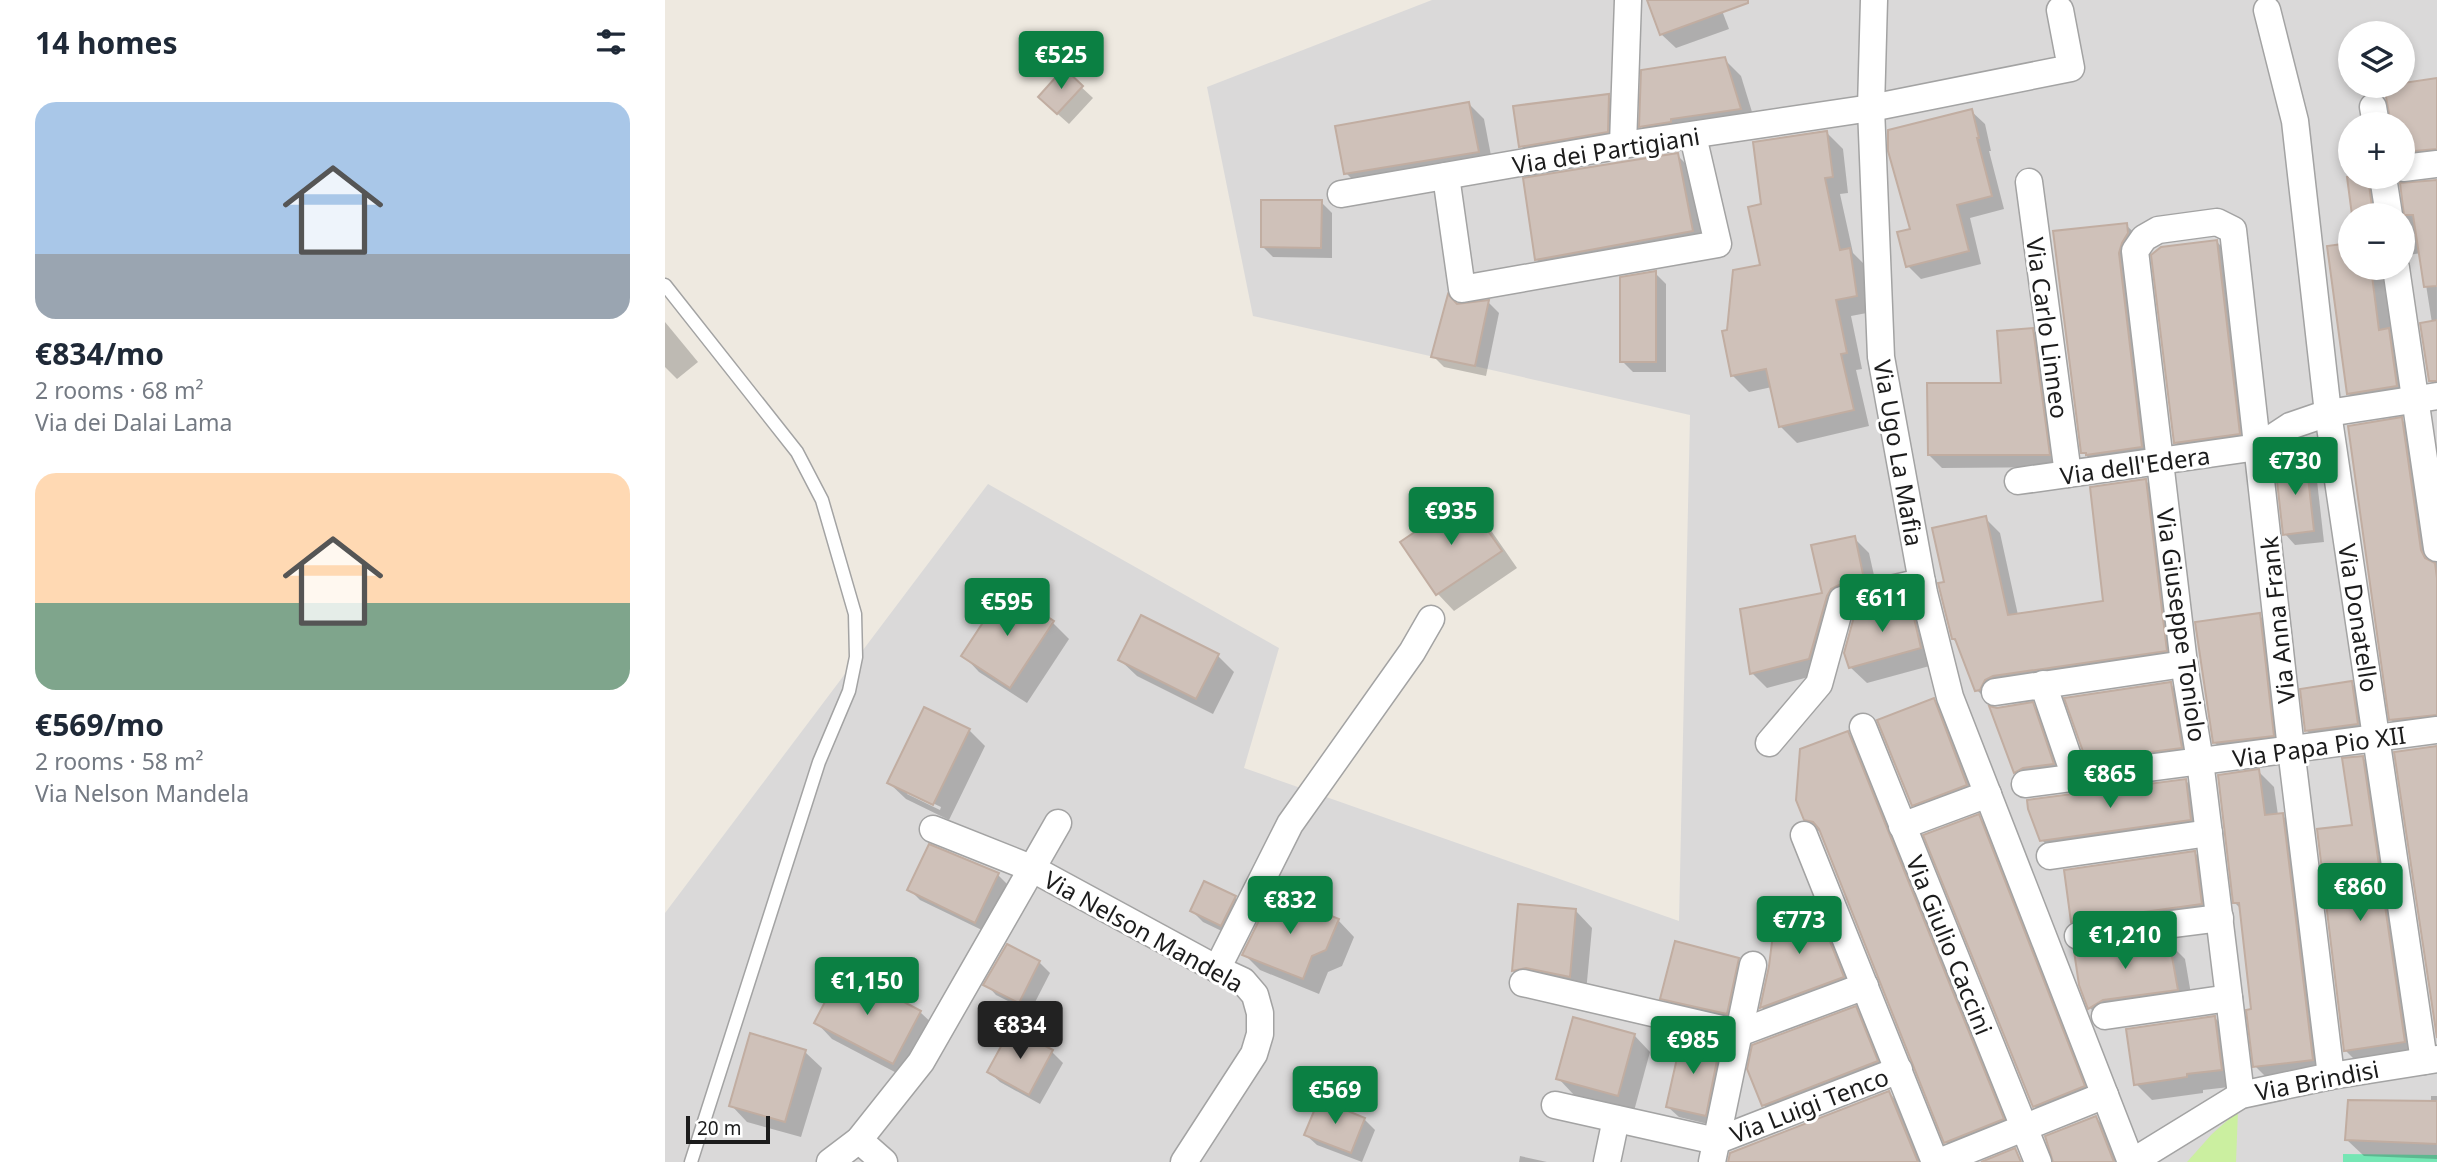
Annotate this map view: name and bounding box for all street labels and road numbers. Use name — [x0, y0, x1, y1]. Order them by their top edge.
street label: Via dei Partigiani — [1510, 119, 1702, 181]
street label: Via Carlo Linneo — [2019, 235, 2077, 421]
street label: Via Ugo La Mafia — [1866, 357, 1932, 549]
street label: Via dell'Edera — [2058, 438, 2212, 492]
street label: Via Giuseppe Toniolo — [2149, 506, 2215, 744]
street label: Via Anna Frank — [2252, 535, 2302, 705]
street label: Via Donatello — [2331, 541, 2387, 695]
street label: Via Papa Pio XII — [2230, 718, 2408, 774]
street label: Via Giulio Caccini — [1899, 850, 2001, 1040]
street label: Via Nelson Mandela — [1038, 862, 1250, 1000]
street label: Via Brindisi — [2252, 1052, 2382, 1108]
street label: Via Luigi Tenco — [1725, 1060, 1893, 1150]

